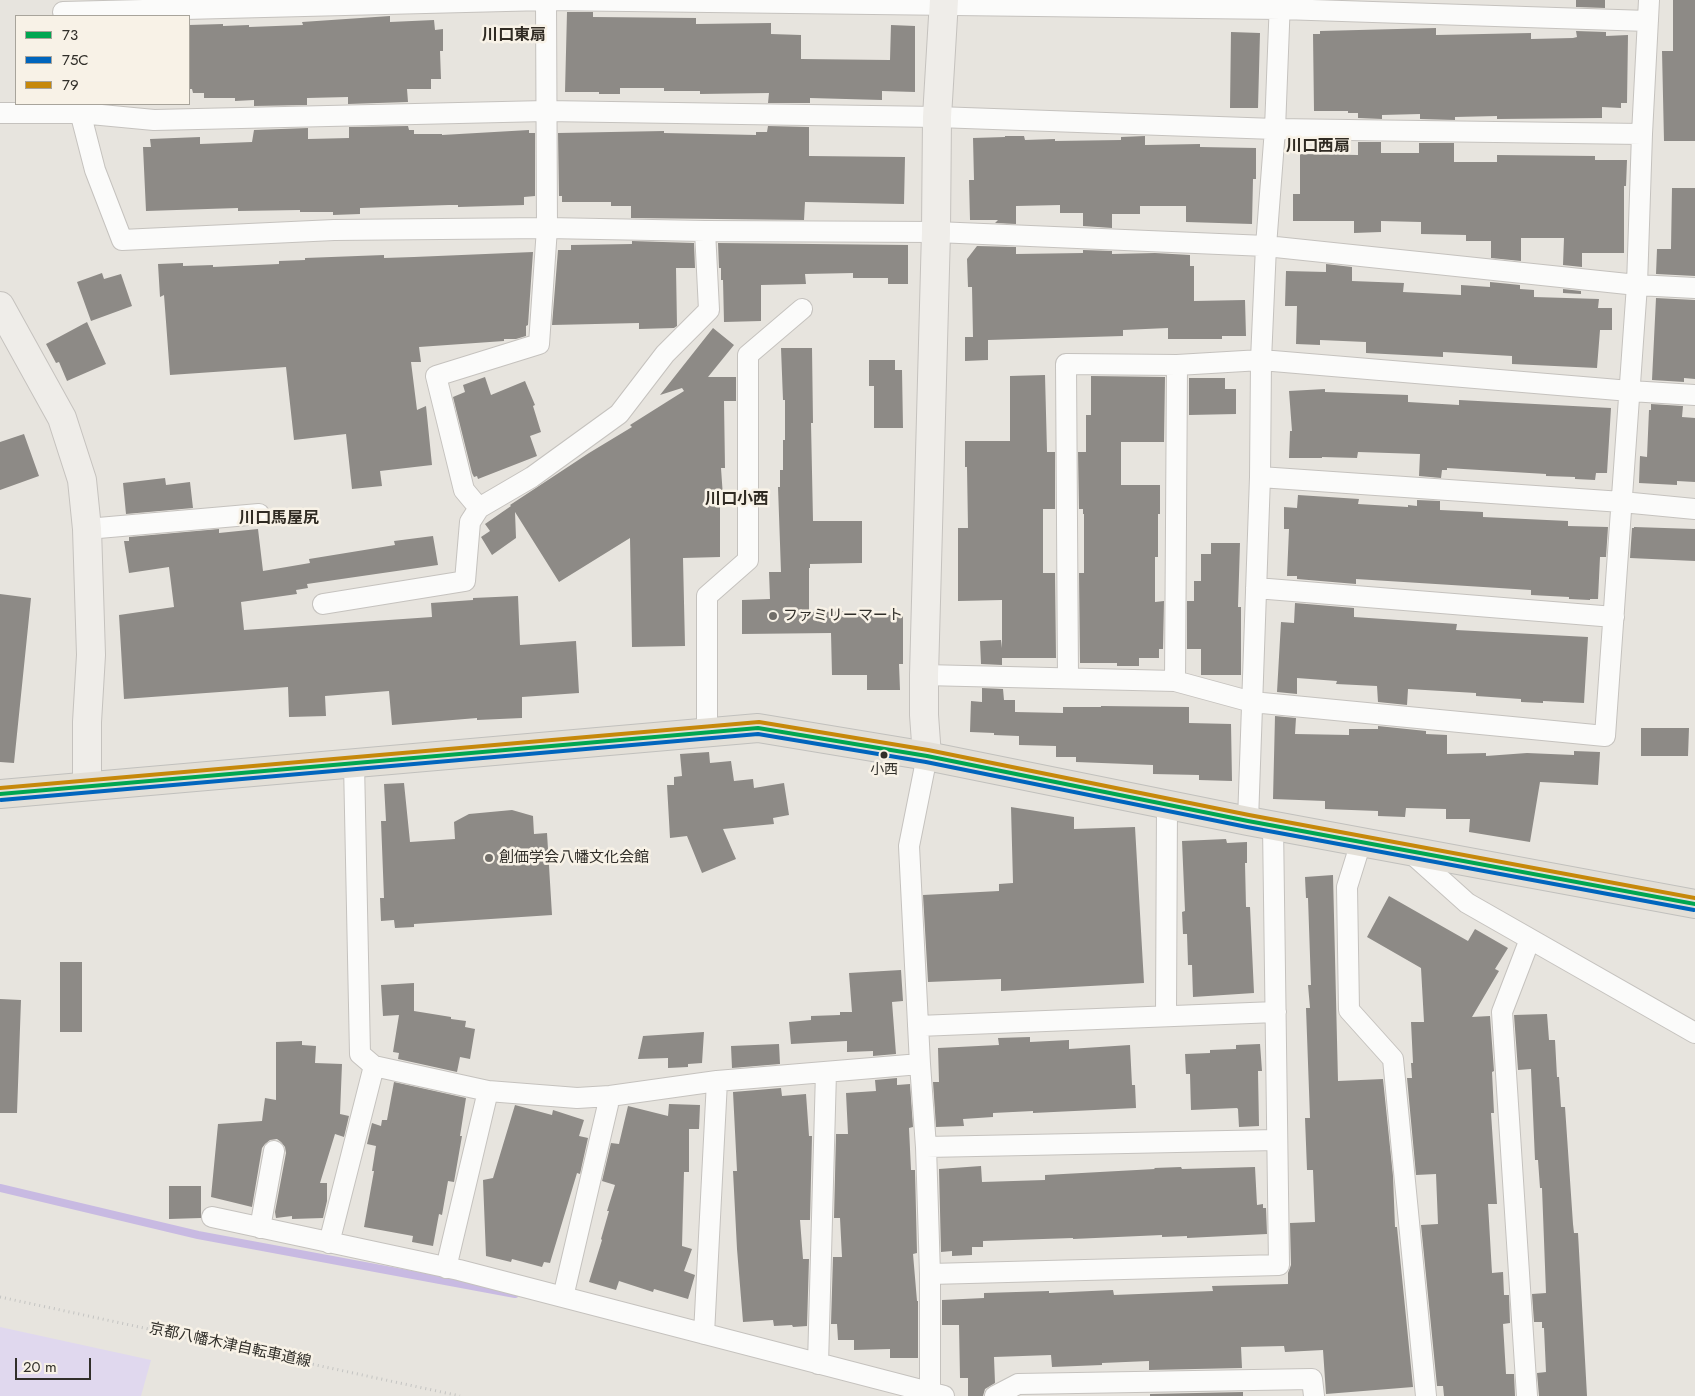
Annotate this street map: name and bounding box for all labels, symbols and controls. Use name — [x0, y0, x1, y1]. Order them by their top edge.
legend — [15, 15, 190, 105]
text: 73 — [62, 24, 78, 46]
district label: 川口東扇 — [482, 26, 546, 46]
text: 75C — [62, 49, 89, 71]
text: 79 — [62, 74, 79, 96]
district label: 川口西扇 — [1286, 137, 1350, 157]
district label: 川口小西 — [705, 490, 769, 510]
district label: 川口馬屋尻 — [239, 509, 319, 529]
place label: ファミリーマート — [783, 607, 903, 625]
marker: ファミリーマート — [767, 610, 779, 622]
marker: 小西 — [879, 750, 889, 760]
place label: 小西 — [870, 763, 898, 779]
place label: 創価学会八幡文化会館 — [499, 849, 649, 867]
marker: 創価学会八幡文化会館 — [483, 852, 495, 864]
street label: 京都八幡木津自転車道線 — [147, 1320, 313, 1372]
scale bar — [18, 1348, 94, 1380]
text: 20 m — [23, 1356, 57, 1378]

